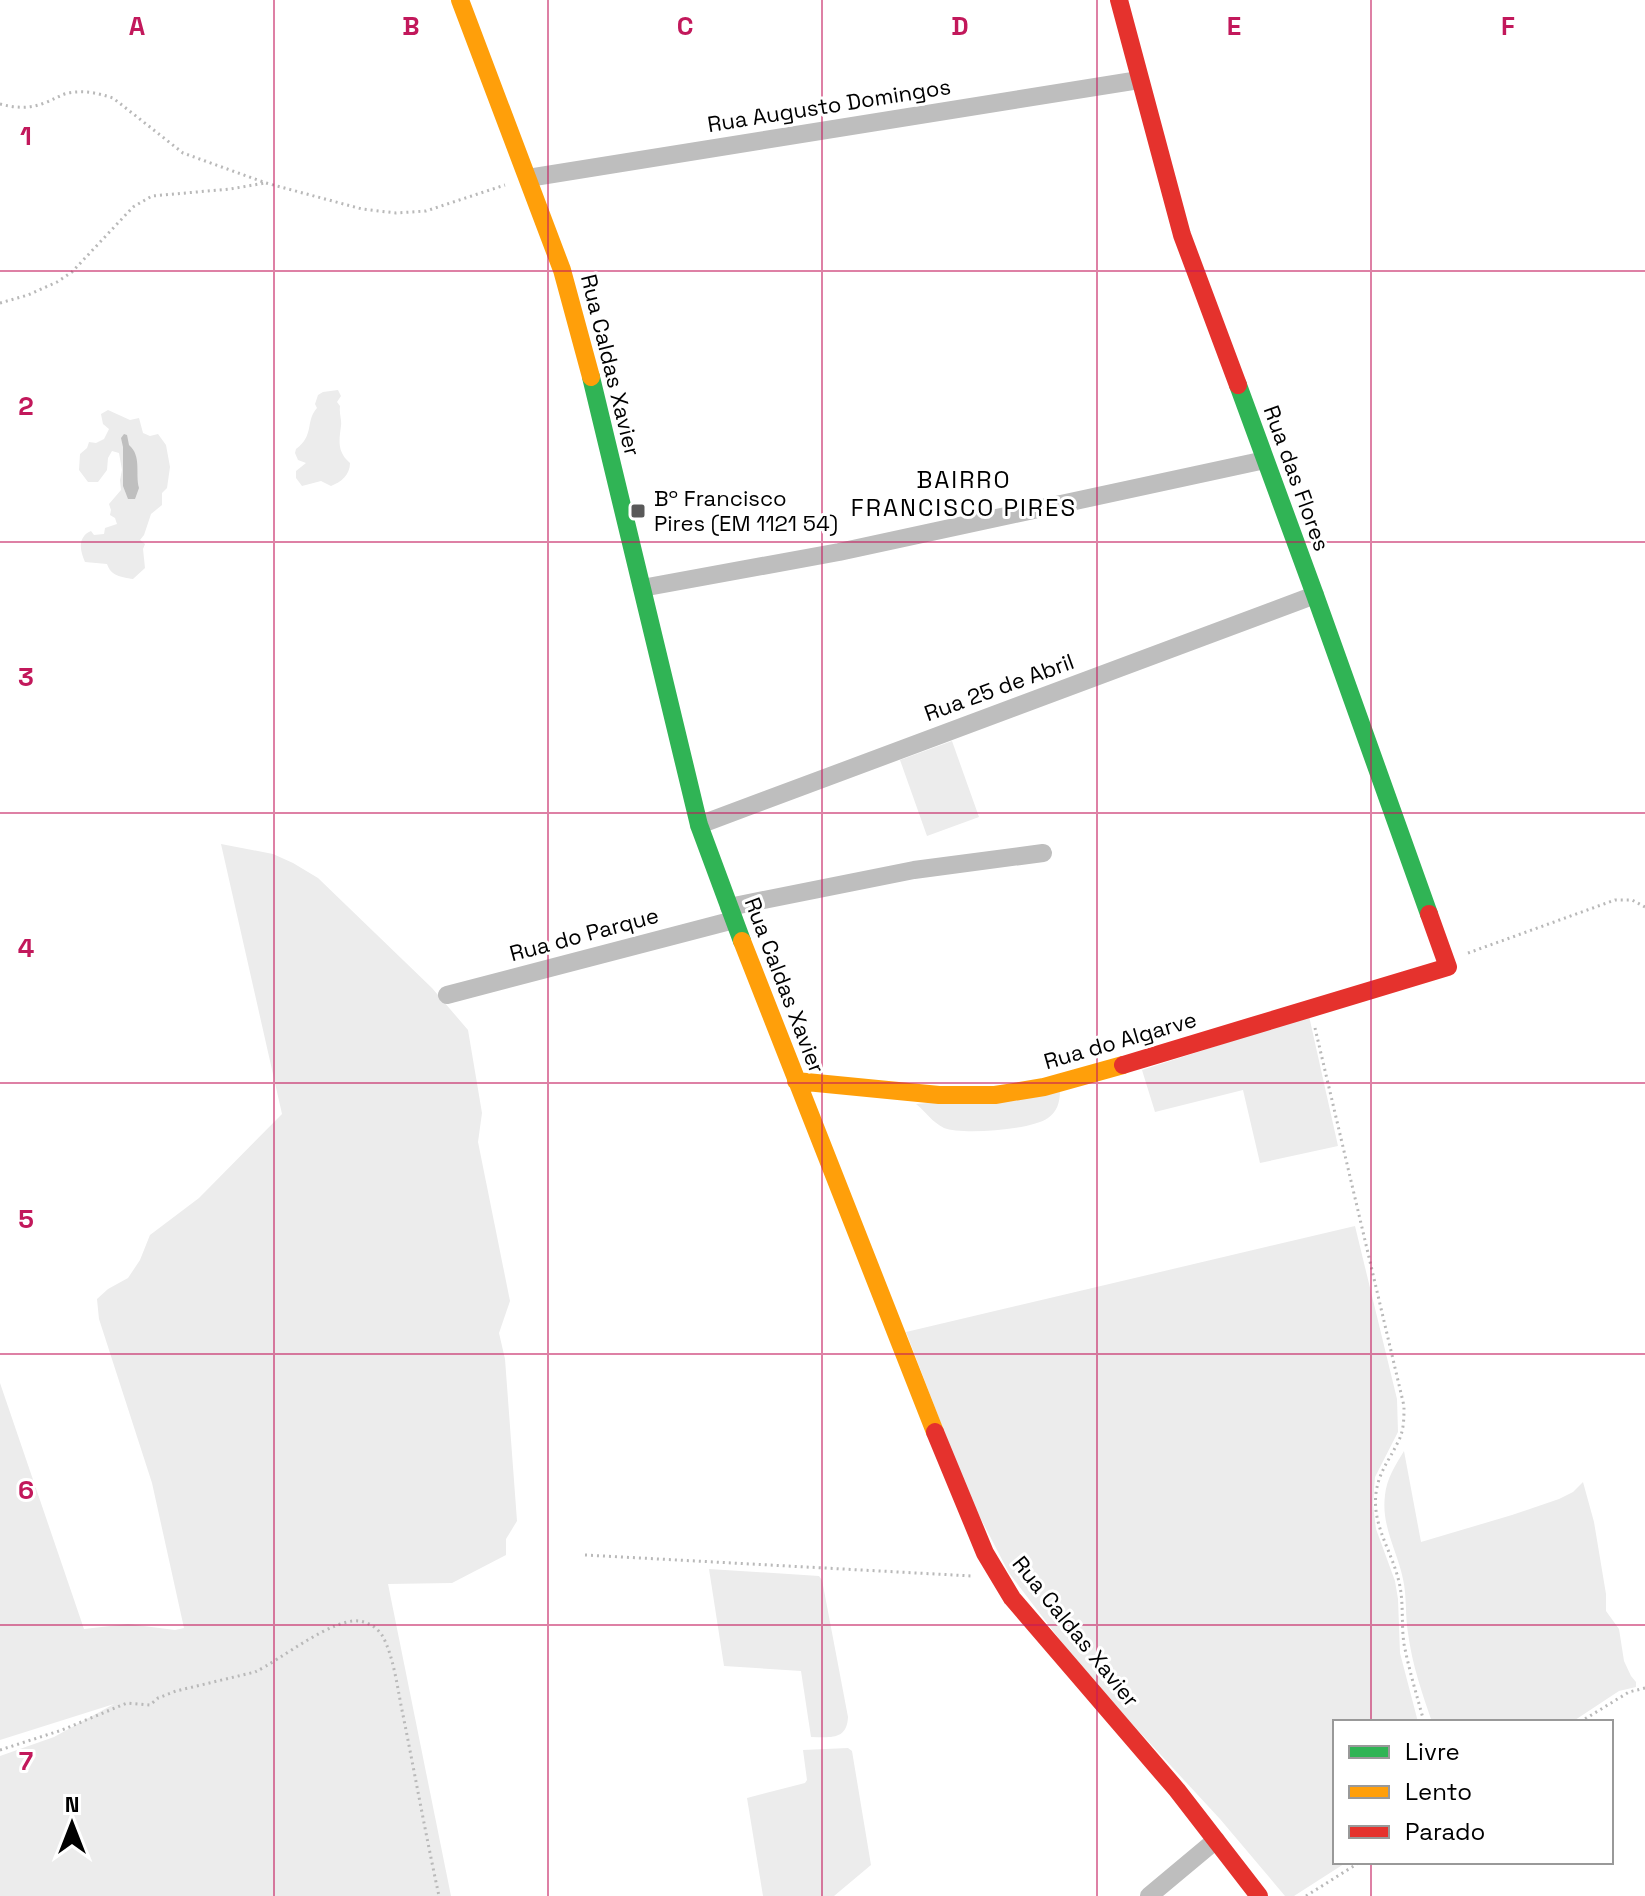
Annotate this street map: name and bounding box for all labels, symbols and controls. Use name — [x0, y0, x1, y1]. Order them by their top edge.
text: A — [129, 9, 146, 43]
text: B — [402, 9, 420, 43]
text: C — [677, 9, 693, 43]
text: D — [951, 9, 969, 43]
text: E — [1227, 9, 1241, 43]
text: F — [1501, 9, 1515, 43]
street label: Rua Augusto Domingos — [705, 72, 953, 138]
text: 1 — [20, 119, 32, 153]
street label: Rua Caldas Xavier — [575, 271, 647, 459]
text: 2 — [18, 389, 34, 423]
street label: Rua das Flores — [1258, 401, 1336, 555]
district label: BAIRRO FRANCISCO PIRES — [851, 464, 1077, 523]
place label: Bº Francisco Pires (EM 1121 54) — [654, 484, 838, 537]
marker: Bº Francisco Pires (EM 1121 54) — [629, 502, 647, 520]
street label: Rua 25 de Abril — [920, 647, 1078, 727]
text: 3 — [18, 660, 34, 694]
street label: Rua Caldas Xavier — [739, 893, 831, 1077]
street label: Rua do Parque — [506, 901, 662, 967]
text: 4 — [18, 931, 34, 965]
street label: Rua do Algarve — [1040, 1005, 1200, 1075]
text: 5 — [18, 1202, 34, 1236]
text: 6 — [18, 1473, 34, 1507]
street label: Rua Caldas Xavier — [1006, 1550, 1146, 1712]
legend — [1333, 1720, 1613, 1864]
text: Livre — [1405, 1736, 1460, 1767]
text: 7 — [19, 1744, 33, 1778]
text: Lento — [1405, 1776, 1472, 1807]
north arrow — [32, 1784, 112, 1864]
text: N — [65, 1790, 79, 1818]
text: Parado — [1405, 1816, 1485, 1847]

